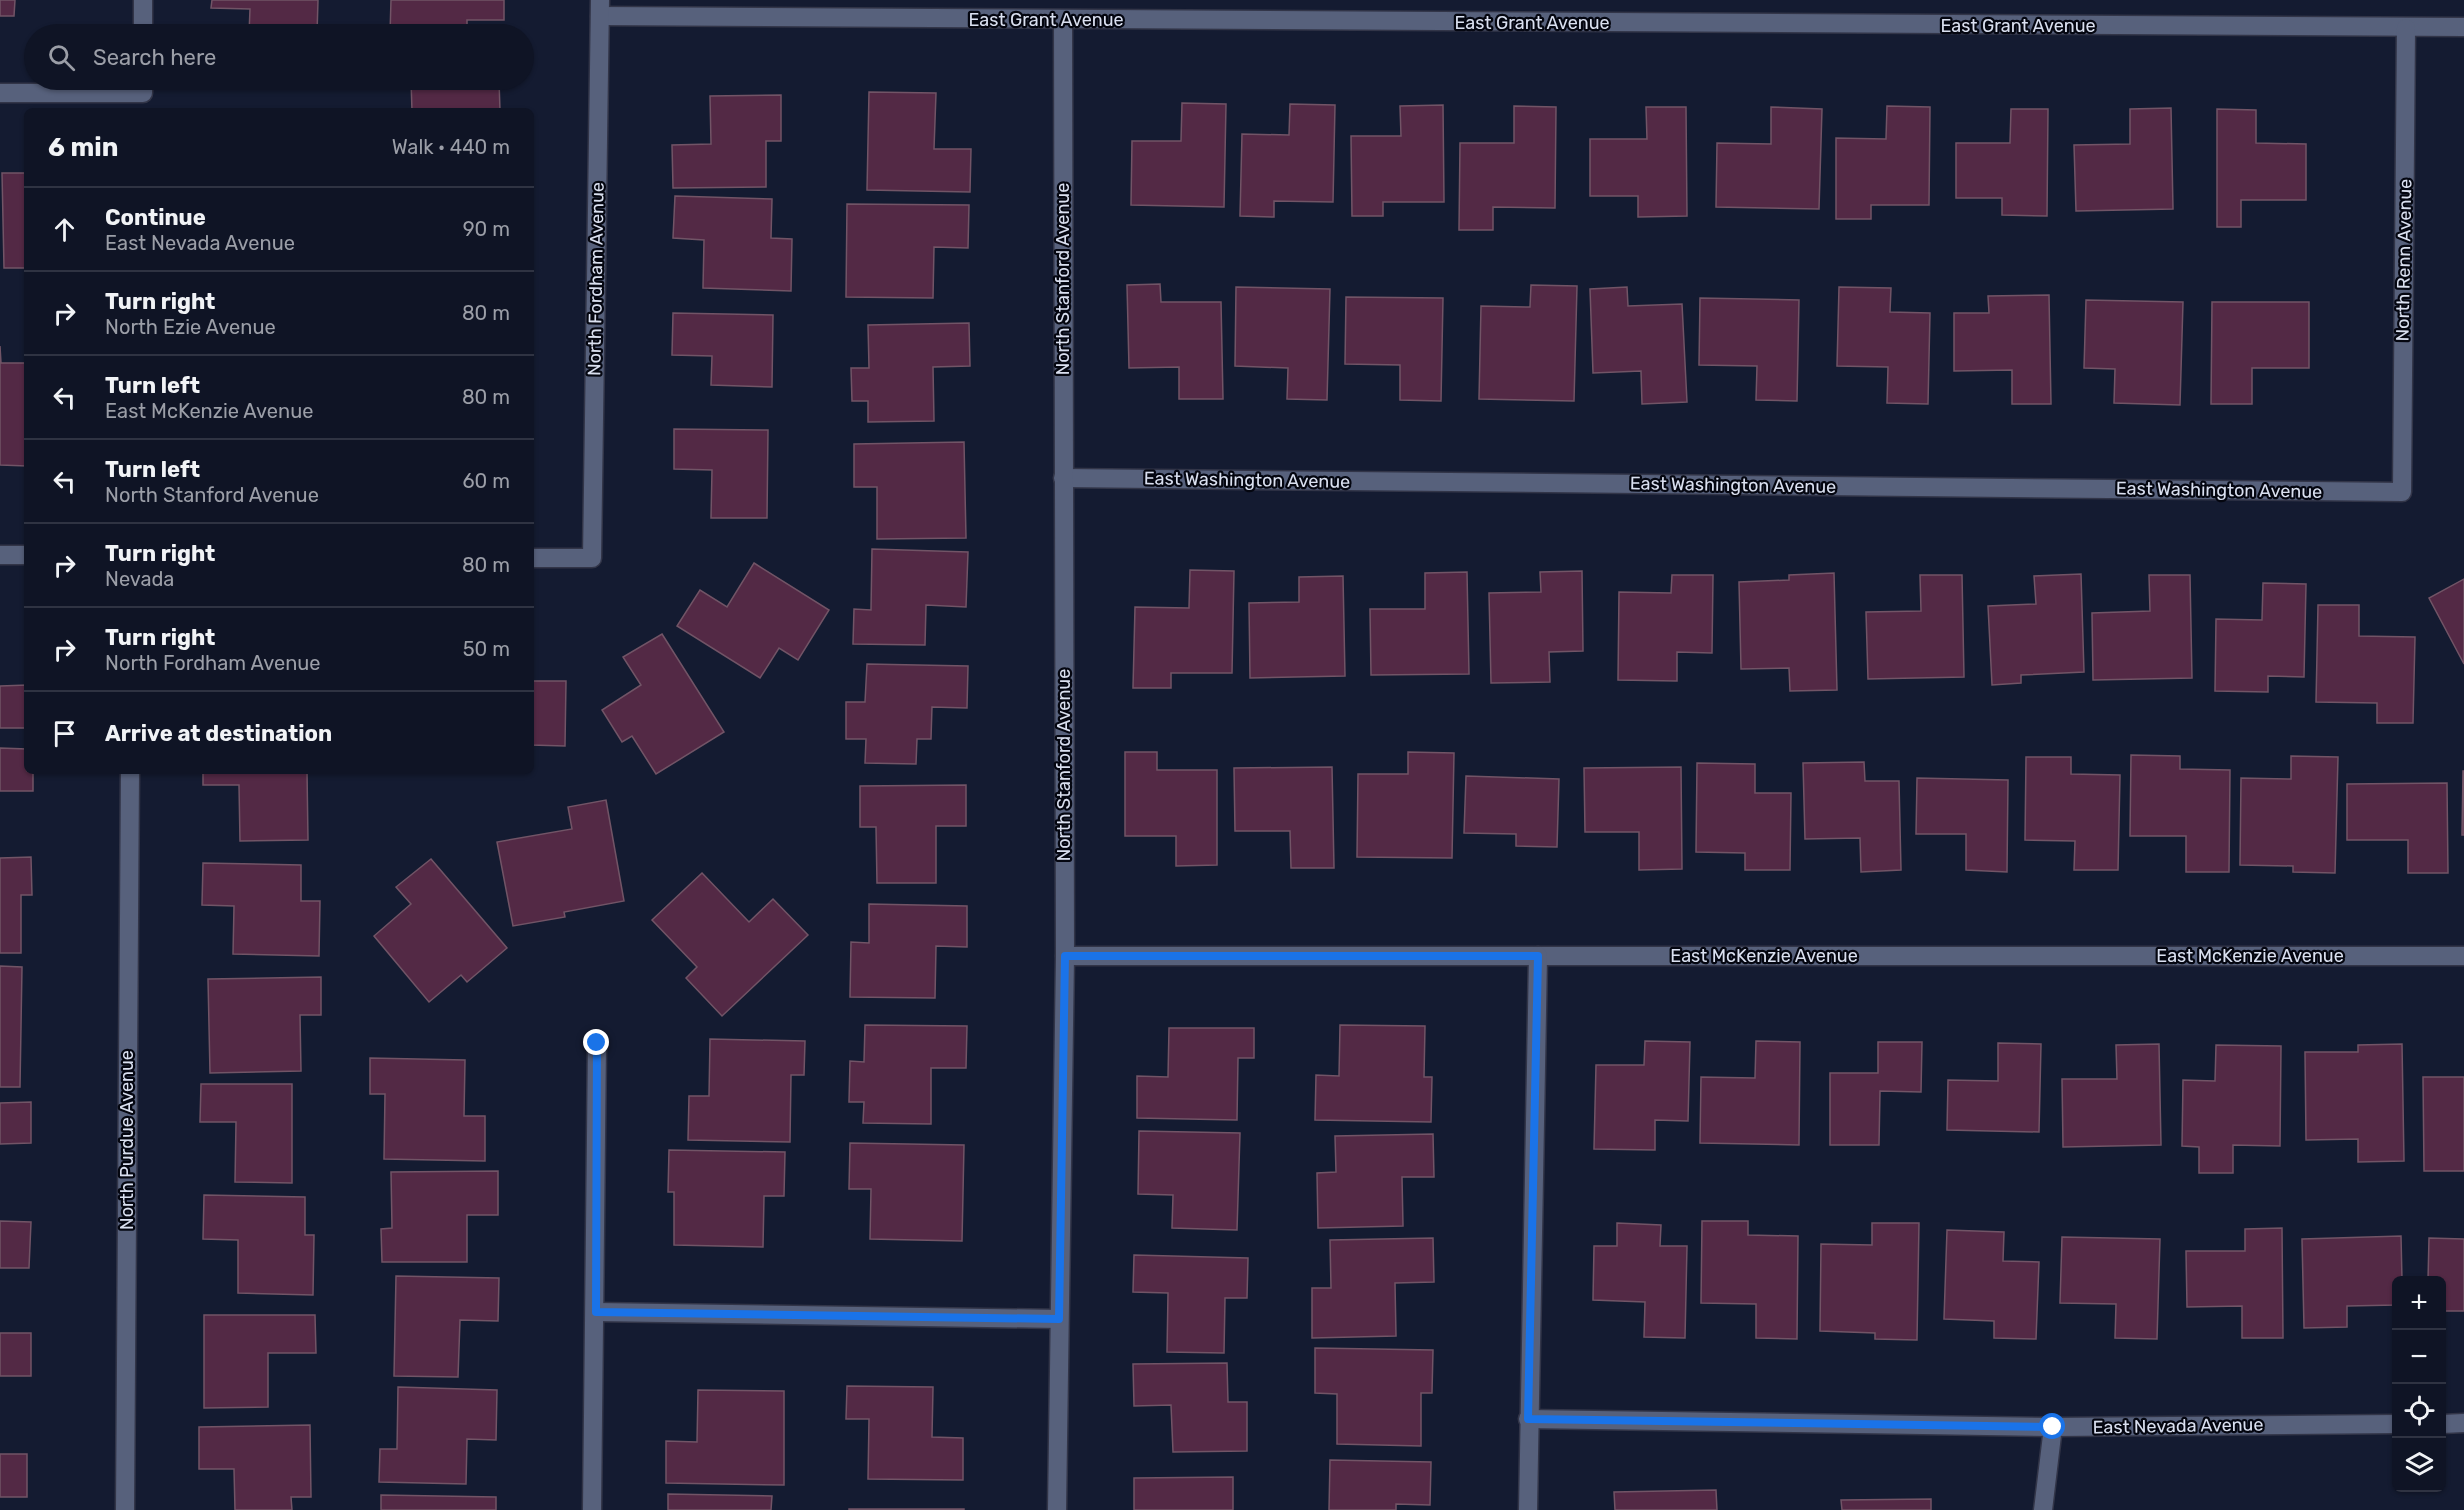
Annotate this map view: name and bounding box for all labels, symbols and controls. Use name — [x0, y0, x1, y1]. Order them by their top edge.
street label: East Grant Avenue — [968, 9, 1124, 31]
street label: East Grant Avenue — [1454, 12, 1610, 34]
street label: East Grant Avenue — [1940, 15, 2096, 37]
search box — [24, 24, 534, 90]
icon: search — [45, 41, 78, 74]
text: Search here — [93, 44, 216, 71]
text: 6 min — [48, 132, 118, 163]
text: Walk · 440 m — [392, 135, 510, 159]
street label: North Renn Avenue — [2392, 178, 2416, 342]
street label: North Fordham Avenue — [583, 182, 609, 376]
street label: North Stanford Avenue — [1052, 183, 1074, 375]
text: Continue — [105, 204, 206, 231]
icon: ahead — [48, 213, 81, 246]
text: 90 m — [463, 217, 510, 241]
text: East Nevada Avenue — [105, 231, 295, 255]
text: Turn right — [105, 288, 215, 315]
icon: right — [48, 297, 81, 330]
text: 80 m — [462, 301, 510, 325]
text: North Ezie Avenue — [105, 315, 276, 339]
text: Turn left — [105, 372, 200, 399]
icon: left — [48, 381, 81, 414]
text: 80 m — [462, 385, 510, 409]
text: East McKenzie Avenue — [105, 399, 313, 423]
text: Turn left — [105, 456, 200, 483]
icon: left — [48, 465, 81, 498]
street label: East Washington Avenue — [1144, 467, 1350, 493]
text: 60 m — [463, 469, 510, 493]
street label: East Washington Avenue — [1630, 472, 1836, 498]
street label: East Washington Avenue — [2116, 477, 2322, 503]
text: North Stanford Avenue — [105, 483, 319, 507]
text: Turn right — [105, 540, 215, 567]
icon: right — [48, 549, 81, 582]
text: 80 m — [462, 553, 510, 577]
text: Nevada — [105, 567, 174, 591]
text: Turn right — [105, 624, 215, 651]
icon: right — [48, 633, 81, 666]
text: 50 m — [463, 637, 510, 661]
text: North Fordham Avenue — [105, 651, 321, 675]
street label: North Stanford Avenue — [1053, 669, 1075, 861]
icon: arrive — [48, 717, 81, 750]
text: Arrive at destination — [105, 720, 332, 747]
street label: East McKenzie Avenue — [1670, 945, 1858, 967]
street label: East McKenzie Avenue — [2156, 945, 2344, 967]
route end — [583, 1029, 609, 1055]
street label: North Purdue Avenue — [116, 1050, 138, 1230]
map controls — [2392, 1276, 2446, 1492]
button: + — [2392, 1276, 2446, 1330]
button: − — [2392, 1330, 2446, 1384]
button: locate — [2392, 1384, 2446, 1438]
route start — [2039, 1413, 2065, 1439]
street label: East Nevada Avenue — [2092, 1414, 2264, 1438]
button: layers — [2392, 1438, 2446, 1492]

